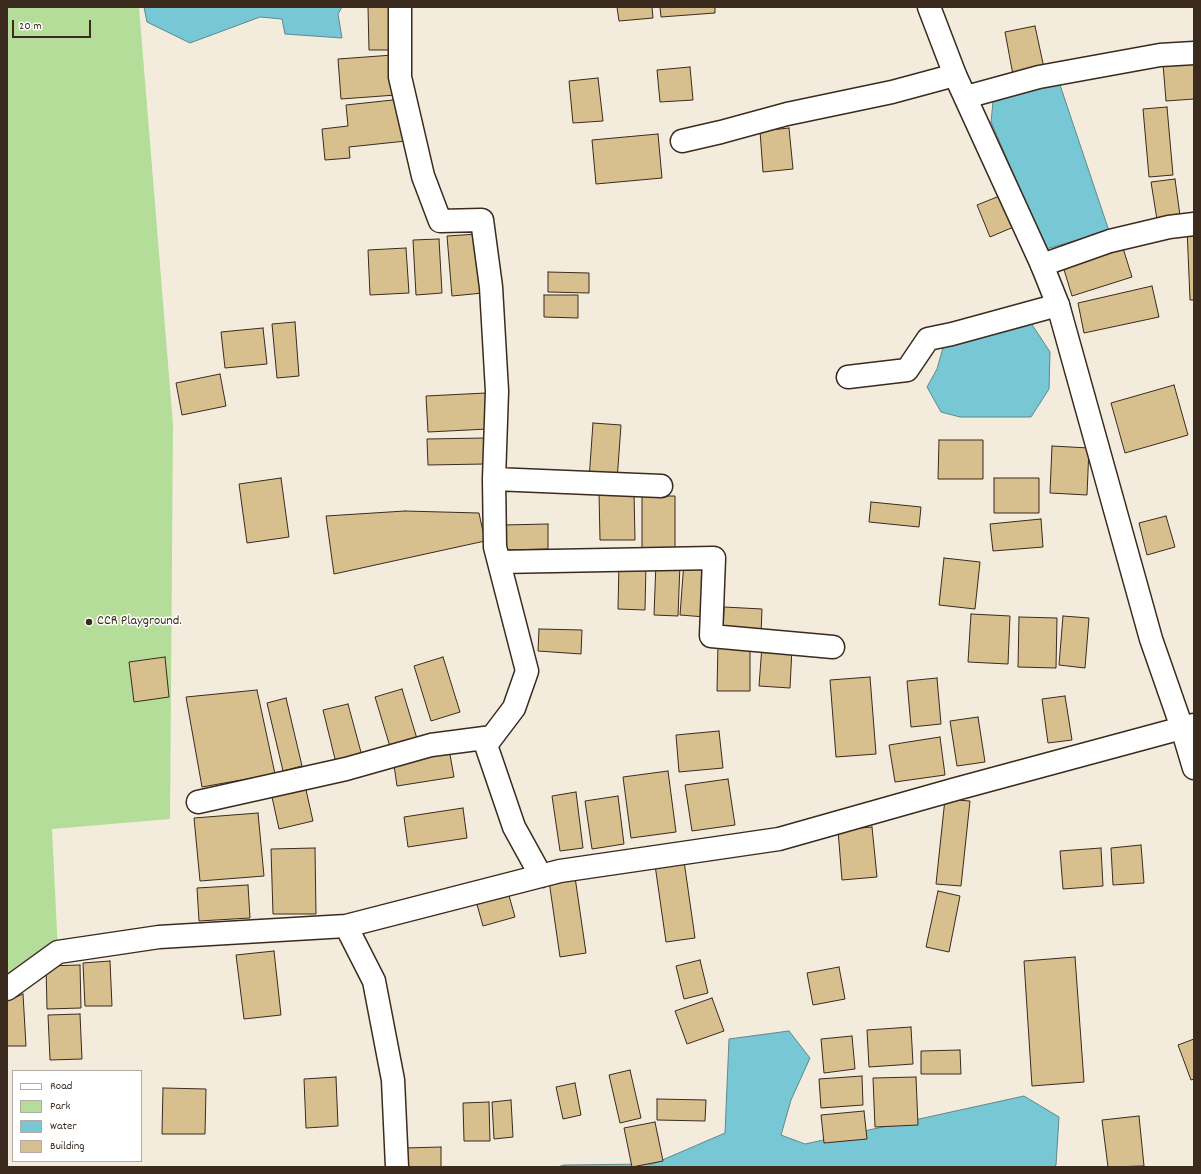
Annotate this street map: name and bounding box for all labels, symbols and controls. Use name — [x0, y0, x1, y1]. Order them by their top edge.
scale bar — [14, 12, 93, 38]
text: 20 m — [19, 18, 42, 35]
place label: CCR Playground. — [97, 614, 182, 630]
marker: CCR Playground. — [84, 617, 94, 627]
legend — [12, 1070, 142, 1162]
text: Road — [50, 1078, 72, 1095]
text: Park — [50, 1098, 70, 1115]
text: Water — [50, 1118, 77, 1135]
text: Building — [50, 1138, 85, 1155]

